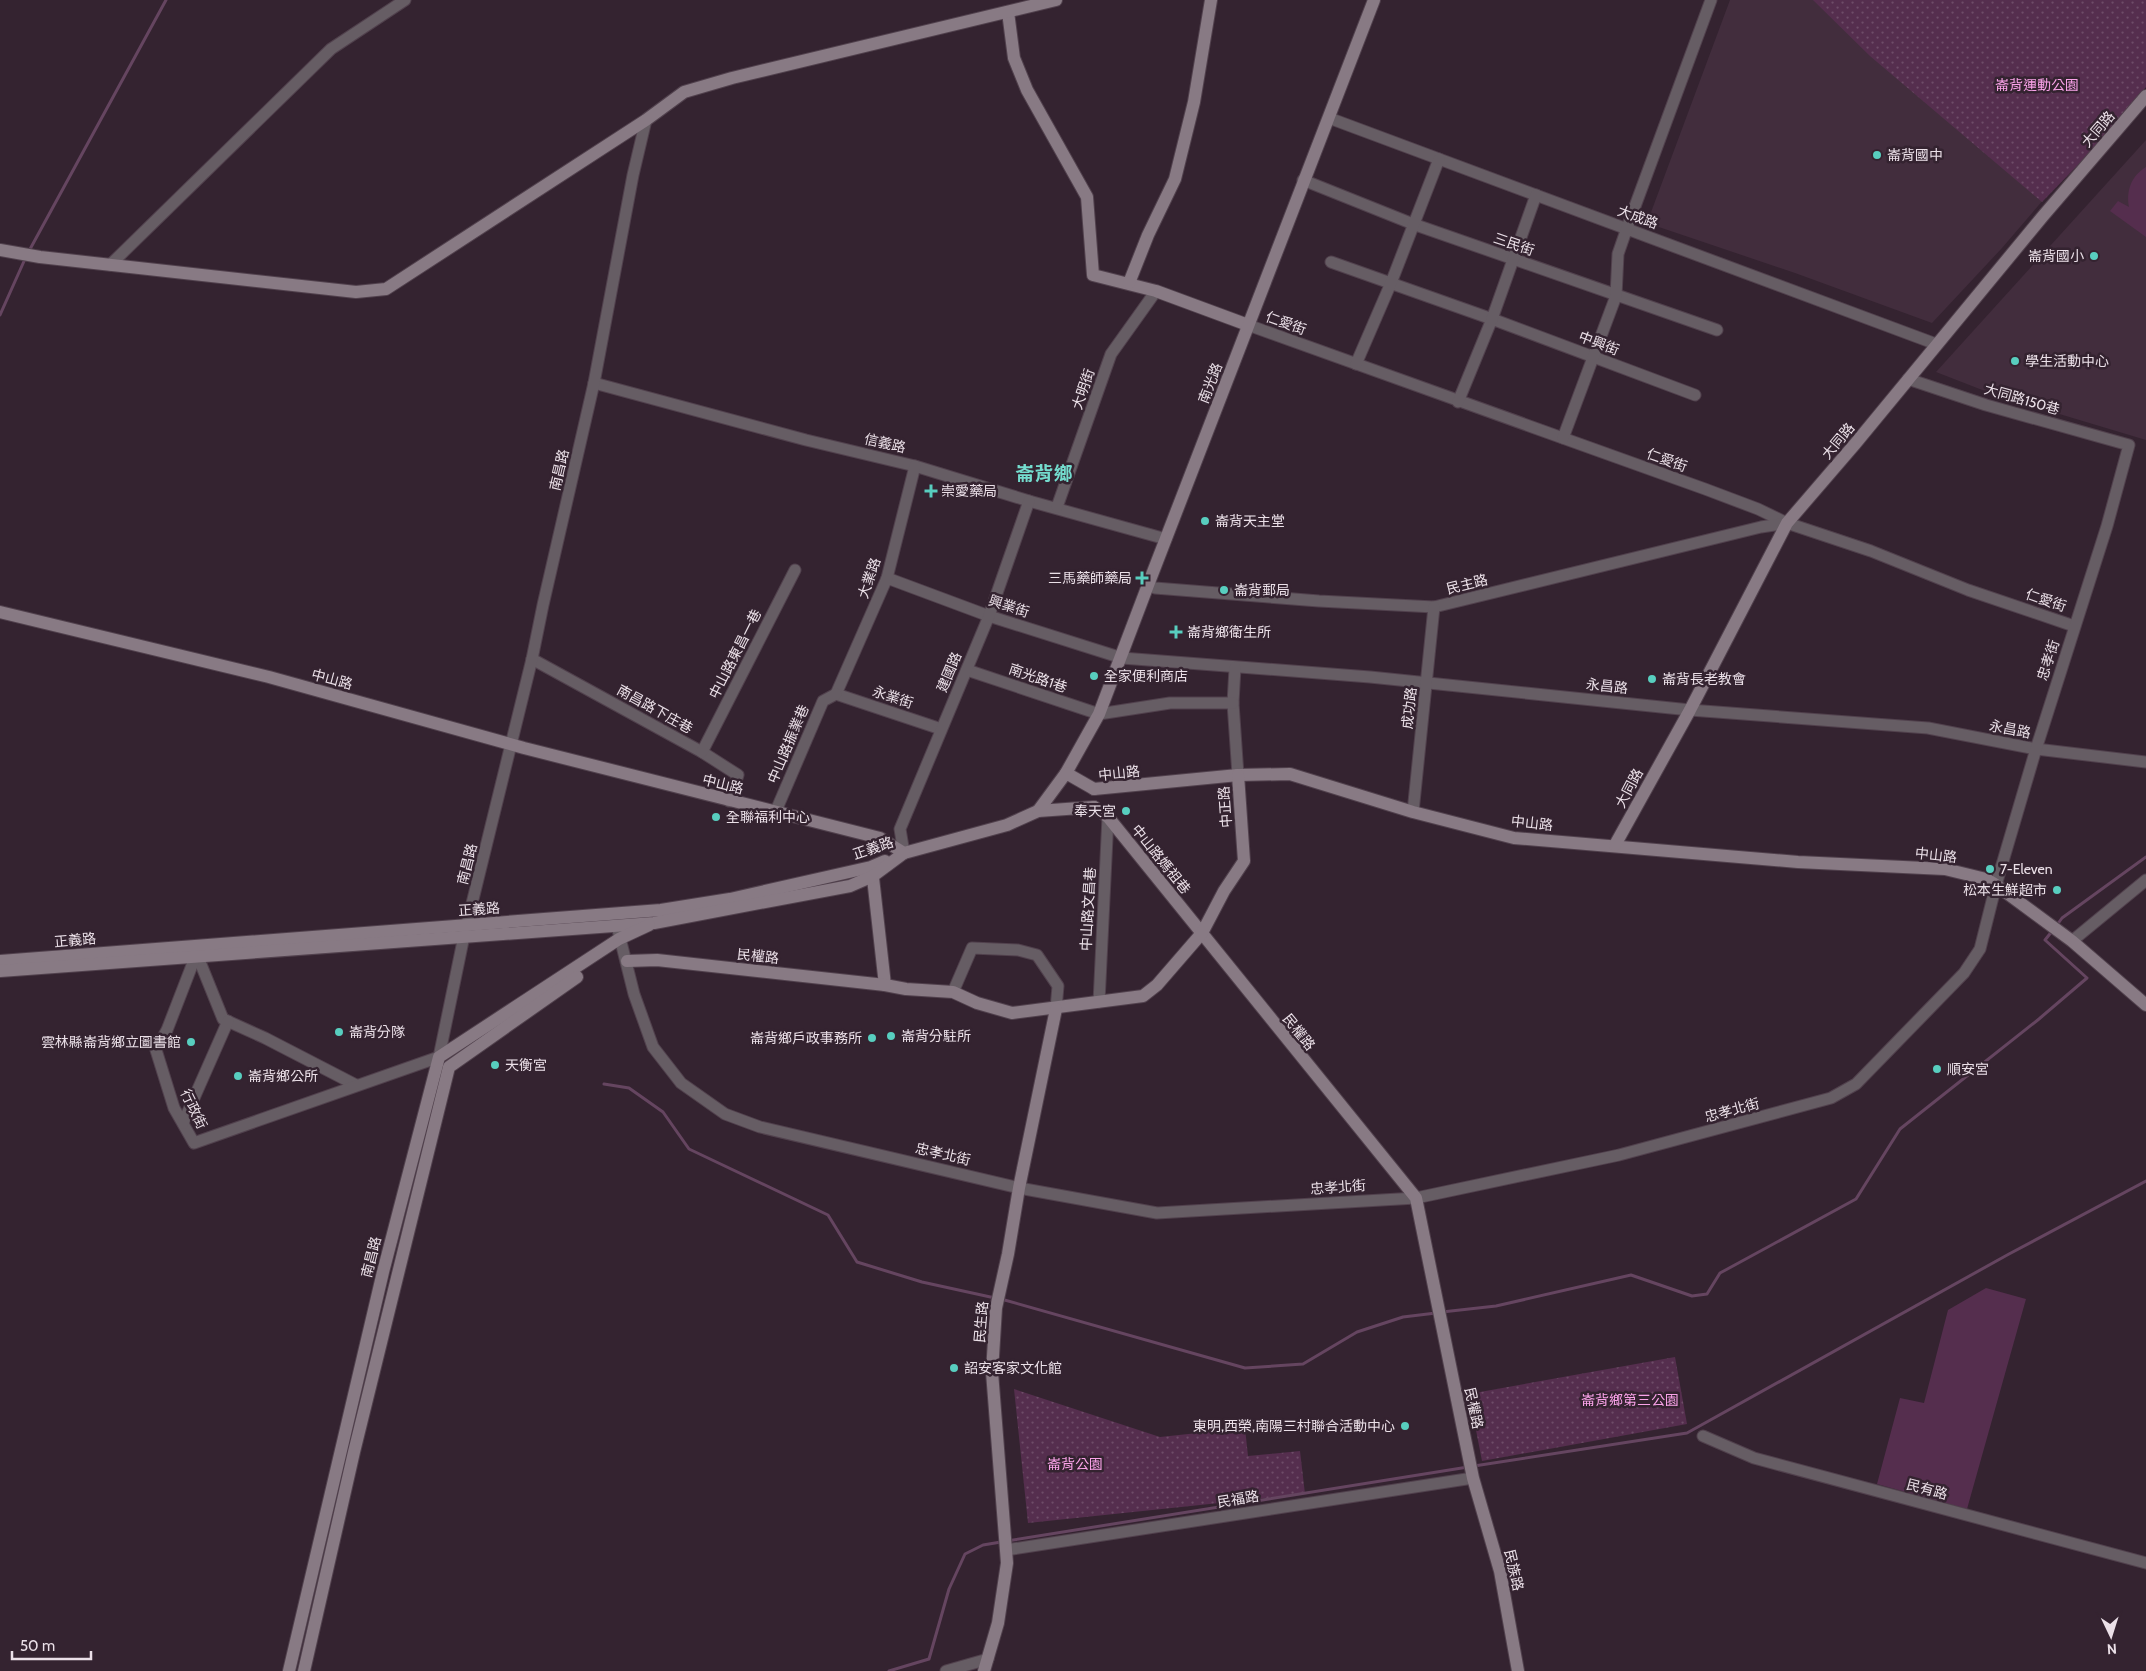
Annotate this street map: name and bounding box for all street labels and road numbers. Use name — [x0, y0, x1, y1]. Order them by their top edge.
street label: 大同路 — [2077, 107, 2119, 151]
street label: 大成路 — [1615, 201, 1661, 233]
street label: 三民街 — [1491, 229, 1537, 259]
street label: 仁愛街 — [1263, 307, 1309, 339]
street label: 中興街 — [1576, 327, 1622, 359]
street label: 南光路 — [1194, 360, 1226, 406]
street label: 大明街 — [1068, 366, 1098, 412]
street label: 大同路150巷 — [1982, 380, 2062, 418]
street label: 大同路 — [1818, 419, 1858, 463]
street label: 信義路 — [863, 430, 907, 456]
street label: 仁愛街 — [1644, 444, 1690, 476]
street label: 南昌路 — [546, 448, 572, 492]
street label: 大業路 — [854, 555, 884, 601]
street label: 民主路 — [1444, 570, 1490, 598]
street label: 仁愛街 — [2023, 585, 2069, 615]
street label: 興業街 — [986, 591, 1032, 621]
street label: 中山路東昌一巷 — [705, 606, 765, 702]
street label: 忠孝街 — [2033, 637, 2063, 683]
street label: 建國路 — [933, 649, 965, 695]
street label: 南光路1巷 — [1006, 660, 1070, 696]
street label: 中山路 — [309, 665, 355, 693]
street label: 永昌路 — [1585, 675, 1629, 697]
street label: 南昌路下庄巷 — [614, 681, 696, 737]
street label: 永業街 — [870, 682, 916, 712]
street label: 成功路 — [1398, 686, 1420, 730]
street label: 中山路振業巷 — [763, 702, 813, 786]
street label: 永昌路 — [1988, 716, 2032, 742]
street label: 中山路 — [1097, 762, 1141, 784]
street label: 大同路 — [1611, 765, 1647, 811]
street label: 中山路 — [700, 770, 746, 798]
street label: 中正路 — [1215, 785, 1235, 829]
street label: 中山路 — [1510, 812, 1554, 834]
street label: 中山路媽祖巷 — [1128, 821, 1194, 897]
street label: 正義路 — [850, 833, 896, 863]
street label: 南昌路 — [453, 841, 481, 887]
street label: 中山路 — [1914, 844, 1958, 866]
street label: 中山路文昌巷 — [1077, 867, 1099, 951]
street label: 正義路 — [457, 899, 501, 919]
street label: 正義路 — [53, 929, 97, 951]
street label: 民權路 — [736, 945, 780, 967]
street label: 民權路 — [1279, 1010, 1319, 1054]
street label: 行政街 — [177, 1086, 211, 1132]
street label: 忠孝北街 — [1703, 1094, 1761, 1126]
street label: 忠孝北街 — [914, 1139, 972, 1169]
street label: 忠孝北街 — [1309, 1176, 1367, 1198]
street label: 南昌路 — [357, 1234, 385, 1280]
street label: 民生路 — [970, 1300, 992, 1344]
street label: 民權路 — [1461, 1386, 1487, 1430]
street label: 民有路 — [1904, 1475, 1950, 1503]
street label: 民福路 — [1216, 1487, 1260, 1511]
street label: 民族路 — [1501, 1548, 1527, 1592]

